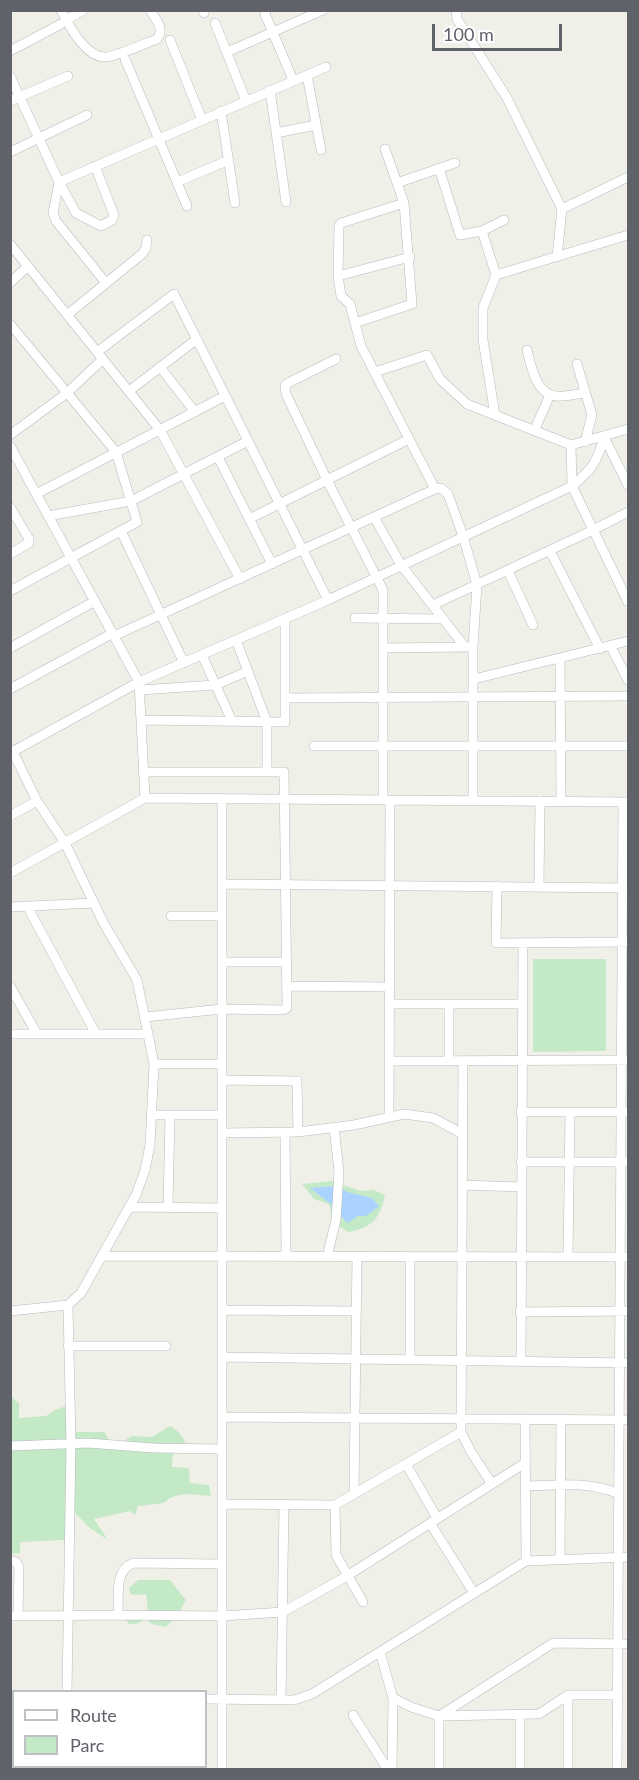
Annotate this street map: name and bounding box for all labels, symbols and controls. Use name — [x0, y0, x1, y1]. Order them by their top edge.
scale bar — [435, 12, 566, 50]
text: 100 m — [443, 23, 494, 45]
legend — [12, 1690, 207, 1768]
text: Route — [70, 1704, 117, 1726]
text: Parc — [70, 1734, 104, 1756]

